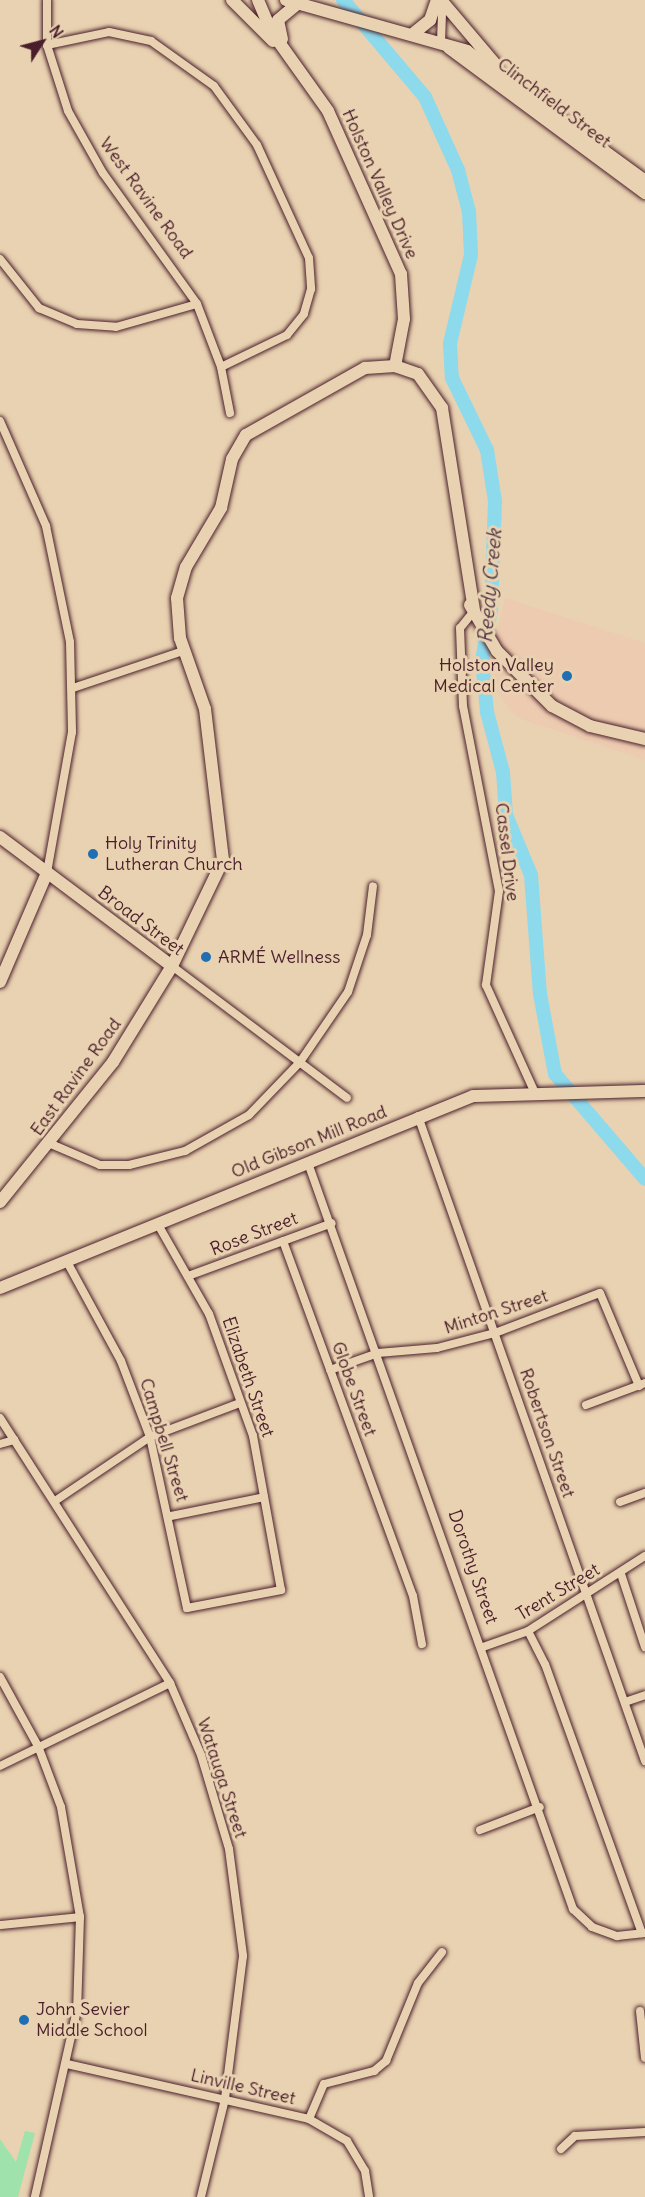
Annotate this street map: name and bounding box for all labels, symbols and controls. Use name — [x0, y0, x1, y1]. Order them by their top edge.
north arrow — [12, 12, 72, 72]
text: N — [45, 21, 68, 42]
street label: Clinchfield Street — [493, 53, 615, 153]
street label: Holston Valley Drive — [337, 106, 423, 262]
street label: West Ravine Road — [95, 133, 197, 263]
water label: Reedy Creek — [472, 528, 506, 644]
place label: Holston Valley Medical Center — [433, 655, 554, 698]
marker: Holston Valley Medical Center — [558, 667, 576, 685]
street label: Cassel Drive — [490, 802, 524, 902]
place label: Holy Trinity Lutheran Church — [105, 833, 243, 876]
marker: Holy Trinity Lutheran Church — [86, 847, 100, 861]
street label: Broad Street — [94, 882, 188, 960]
place label: ARMÉ Wellness — [218, 946, 340, 968]
marker: ARMÉ Wellness — [199, 950, 213, 964]
street label: East Ravine Road — [26, 1014, 126, 1140]
street label: Old Gibson Mill Road — [228, 1101, 390, 1183]
street label: Rose Street — [207, 1207, 301, 1261]
street label: Minton Street — [441, 1285, 551, 1339]
street label: Elizabeth Street — [217, 1314, 279, 1440]
street label: Globe Street — [327, 1339, 381, 1439]
street label: Robertson Street — [515, 1365, 579, 1501]
street label: Campbell Street — [135, 1376, 193, 1504]
street label: Dorothy Street — [443, 1507, 503, 1627]
street label: Trent Street — [512, 1559, 604, 1625]
street label: Watauga Street — [192, 1715, 252, 1841]
place label: John Sevier Middle School — [36, 1999, 148, 2042]
marker: John Sevier Middle School — [17, 2013, 31, 2027]
street label: Linville Street — [188, 2064, 298, 2110]

